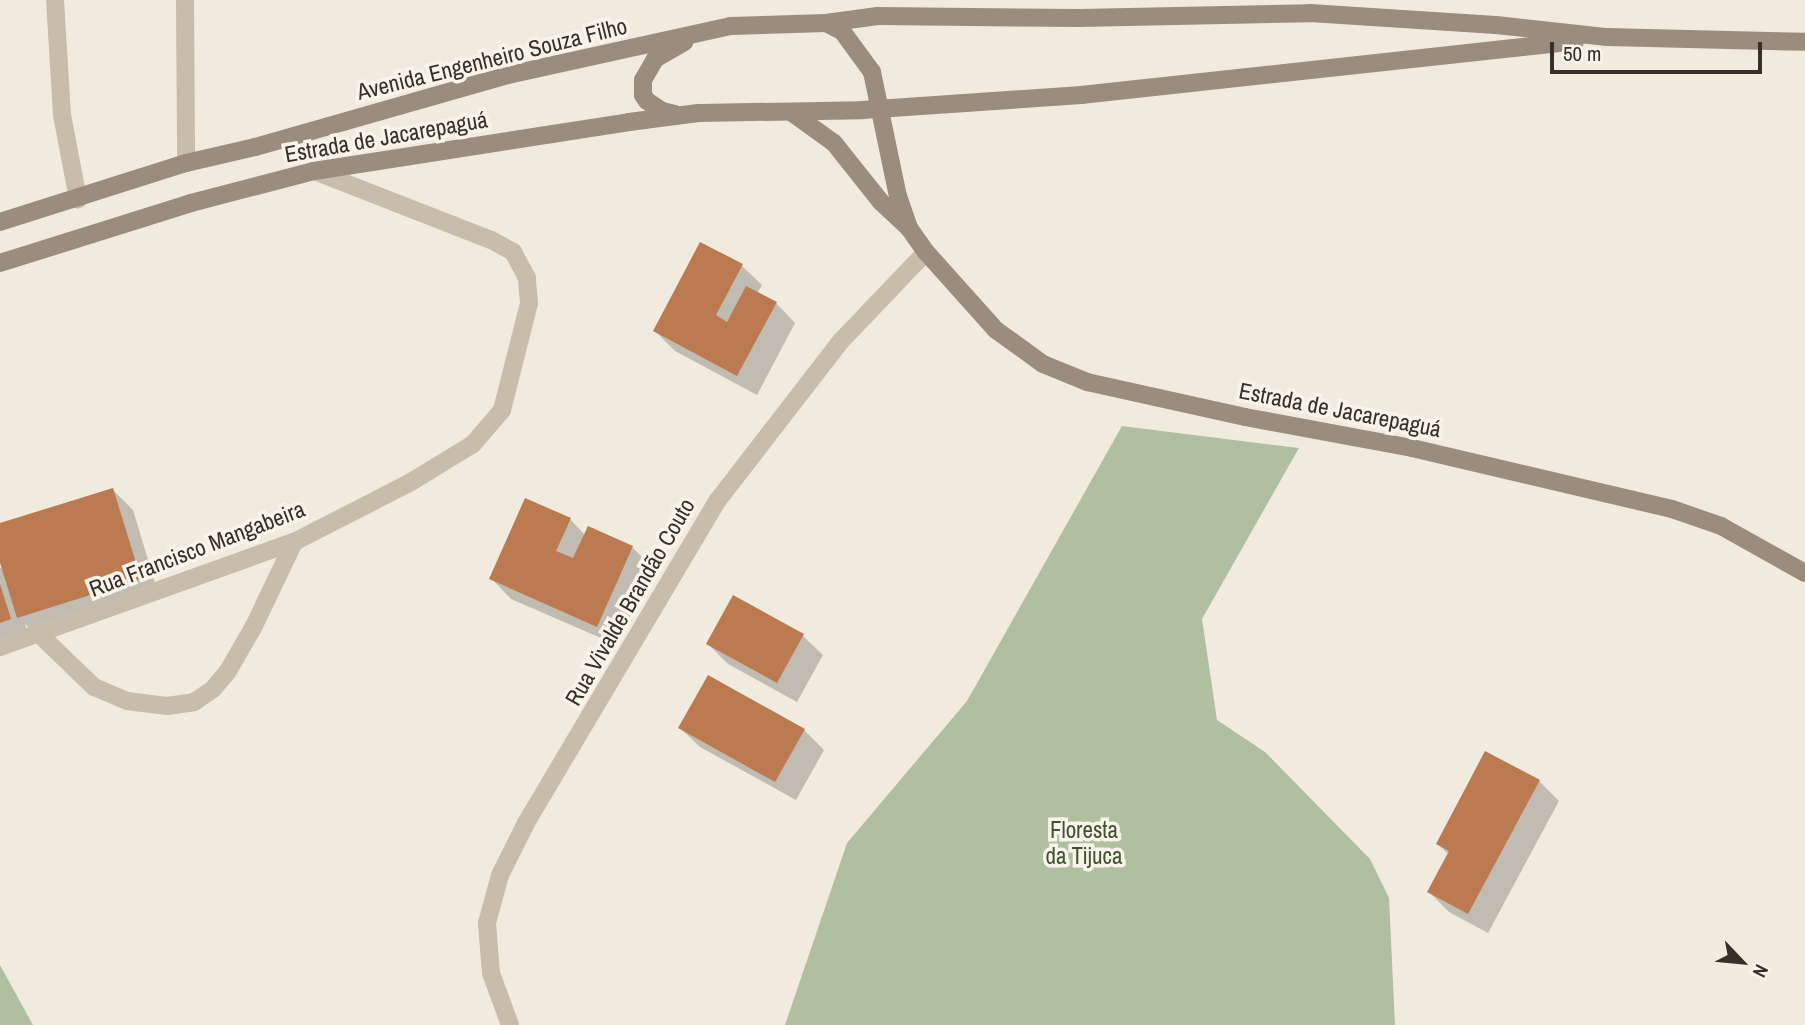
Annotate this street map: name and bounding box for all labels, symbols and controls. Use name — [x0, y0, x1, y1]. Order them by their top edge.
street label: Avenida Engenheiro Souza Filho — [354, 12, 630, 106]
scale bar — [1553, 28, 1765, 72]
text: 50 m — [1563, 39, 1601, 68]
street label: Estrada de Jacarepaguá — [282, 106, 490, 168]
street label: Estrada de Jacarepaguá — [1237, 377, 1443, 443]
street label: Rua Vivalde Brandão Couto — [559, 494, 701, 710]
street label: Rua Francisco Mangabeira — [85, 495, 309, 603]
park label: Floresta da Tijuca — [1045, 816, 1123, 870]
north arrow — [1707, 927, 1777, 997]
text: N — [1747, 960, 1775, 982]

